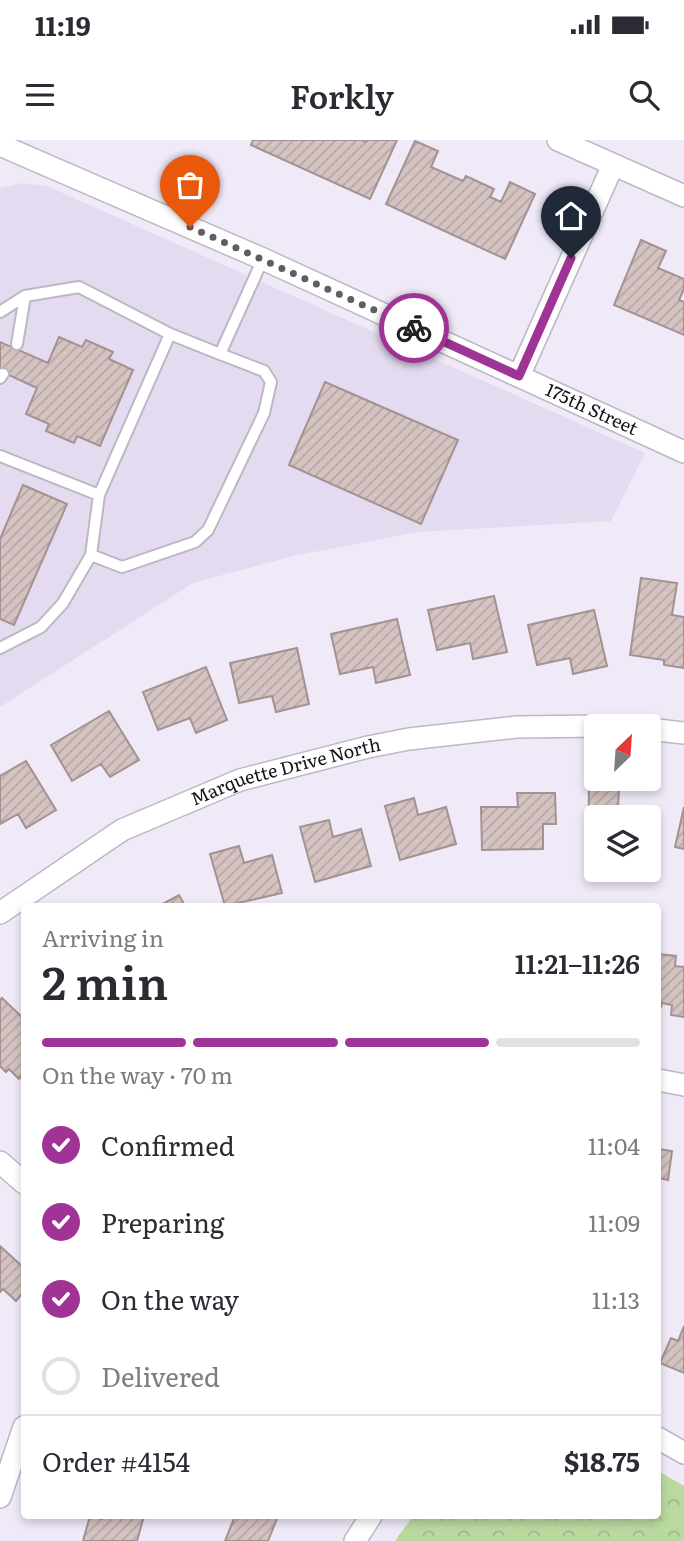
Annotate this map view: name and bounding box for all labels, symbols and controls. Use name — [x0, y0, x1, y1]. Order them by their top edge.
text: 11:19 — [35, 5, 91, 44]
text: Forkly — [290, 71, 394, 119]
icon: menu — [21, 76, 59, 114]
icon: search — [625, 76, 663, 114]
pin — [160, 155, 220, 227]
icon: bag — [171, 166, 209, 204]
pin — [541, 186, 601, 258]
icon: home — [552, 197, 590, 235]
courier — [379, 293, 449, 363]
icon: bike — [395, 309, 433, 347]
street label: 175th Street — [541, 375, 643, 441]
north arrow — [584, 714, 662, 791]
map controls — [584, 714, 661, 882]
street label: Marquette Drive North — [186, 730, 383, 811]
button: layers — [584, 805, 661, 882]
text: Arriving in — [42, 920, 164, 954]
text: 11:21–11:26 — [515, 943, 640, 982]
text: 2 min — [42, 946, 168, 1014]
text: On the way · 70 m — [42, 1057, 233, 1091]
text: Confirmed — [101, 1125, 235, 1164]
icon: check — [42, 1126, 80, 1164]
text: 11:04 — [588, 1128, 640, 1162]
text: Preparing — [101, 1202, 224, 1241]
icon: check — [42, 1203, 80, 1241]
text: 11:09 — [588, 1205, 640, 1239]
text: On the way — [101, 1279, 239, 1318]
icon: check — [42, 1280, 80, 1318]
text: 11:13 — [592, 1282, 640, 1316]
text: Delivered — [101, 1356, 220, 1395]
text: Order #4154 — [42, 1441, 190, 1480]
text: $18.75 — [564, 1441, 640, 1480]

